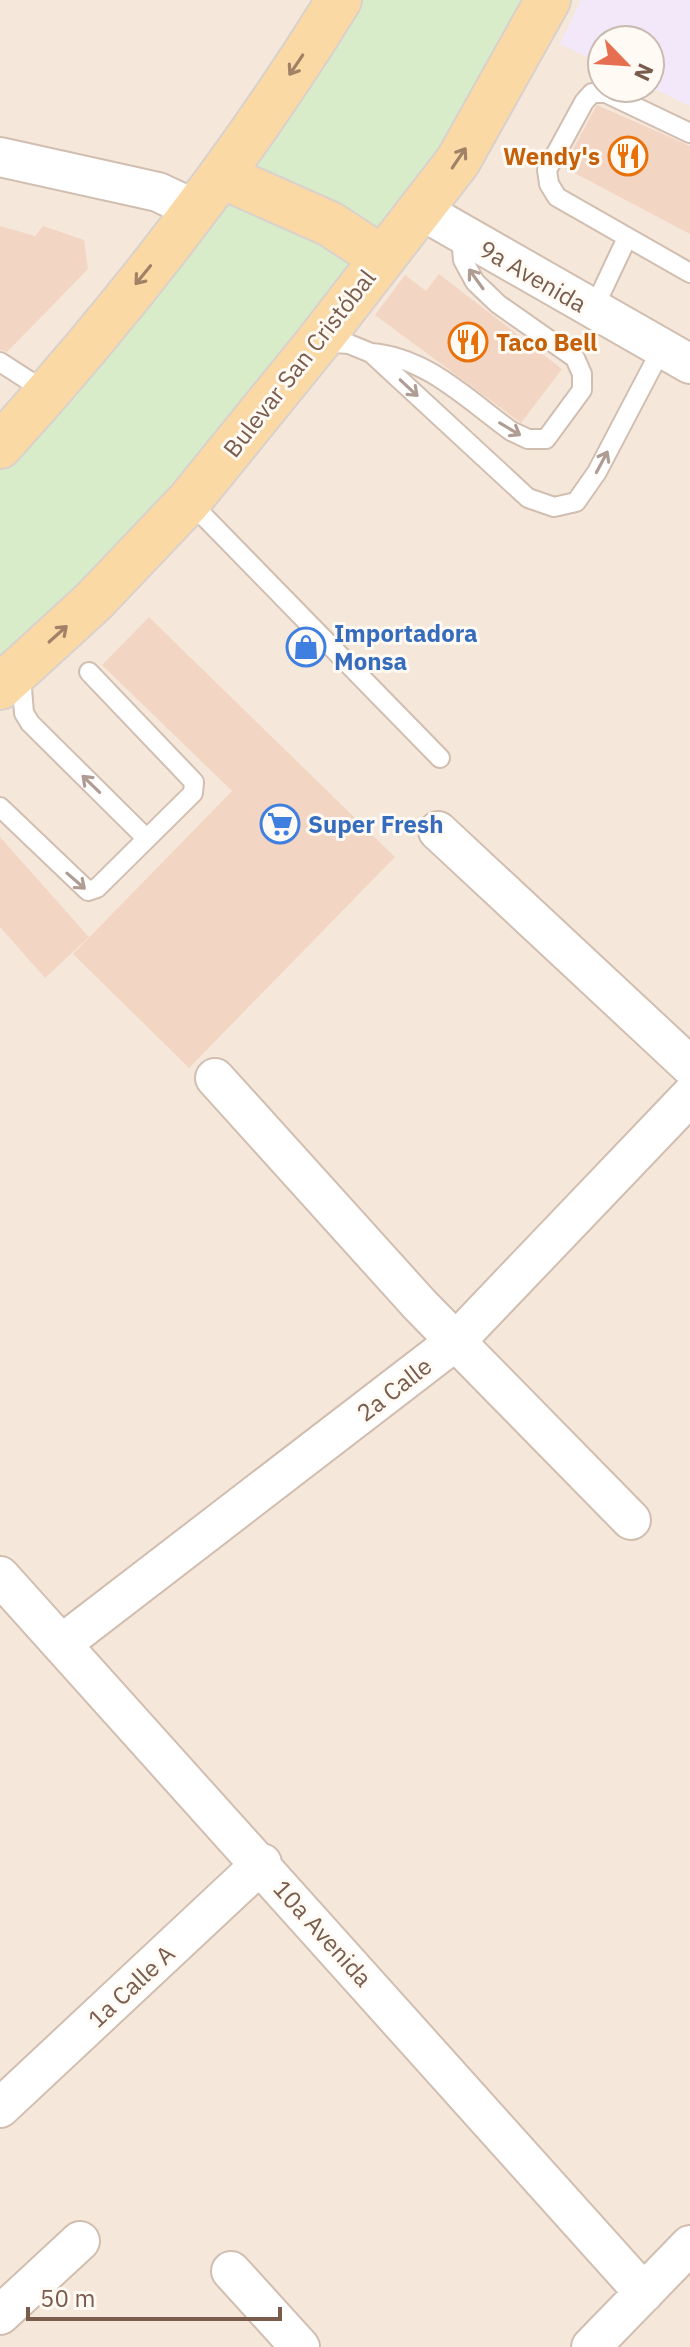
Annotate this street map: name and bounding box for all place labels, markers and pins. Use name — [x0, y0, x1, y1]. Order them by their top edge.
restaurant icon: Wendy's — [607, 135, 649, 177]
place label: Wendy's — [503, 140, 600, 172]
restaurant icon: Taco Bell — [447, 321, 489, 363]
place label: Taco Bell — [496, 326, 597, 358]
place label: Importadora Monsa — [334, 617, 478, 677]
shop icon: Importadora Monsa — [285, 626, 327, 668]
supermarket icon: Super Fresh — [259, 803, 301, 845]
place label: Super Fresh — [308, 808, 444, 840]

